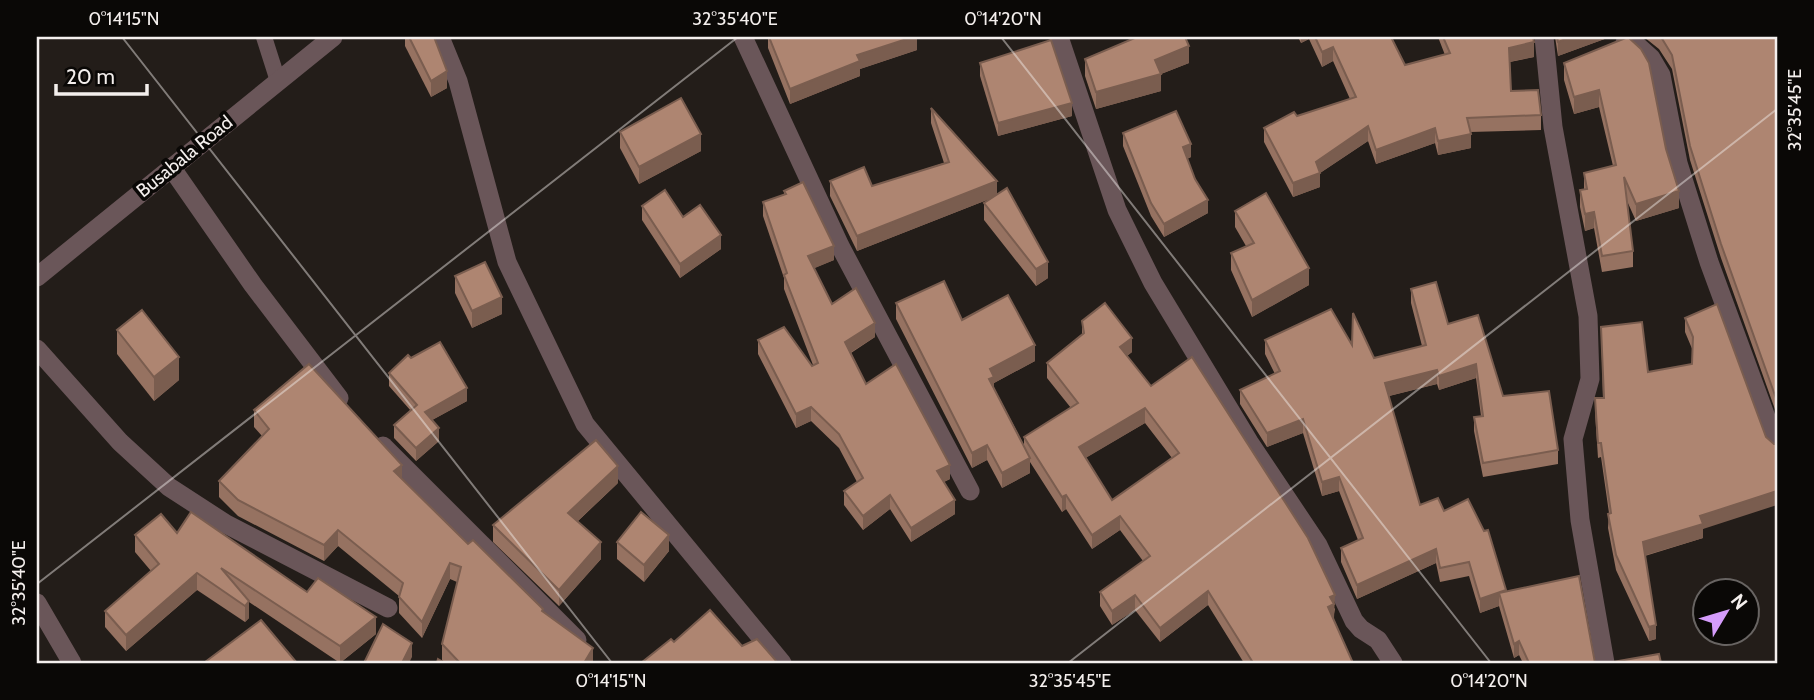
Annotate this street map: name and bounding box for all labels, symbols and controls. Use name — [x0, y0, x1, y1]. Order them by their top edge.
text: 0°14'15"N — [88, 8, 160, 30]
text: 32°35'40"E — [692, 8, 778, 30]
text: 0°14'20"N — [964, 8, 1042, 30]
scale bar — [56, 52, 147, 96]
text: 20 m — [66, 64, 115, 89]
text: 32°35'45"E — [1784, 69, 1806, 151]
street label: Busabala Road — [132, 111, 237, 202]
text: 32°35'40"E — [8, 540, 30, 626]
north arrow — [1692, 578, 1762, 648]
text: N — [1726, 589, 1752, 614]
text: 0°14'15"N — [575, 670, 647, 692]
text: 32°35'45"E — [1029, 670, 1111, 692]
text: 0°14'20"N — [1450, 670, 1528, 692]

